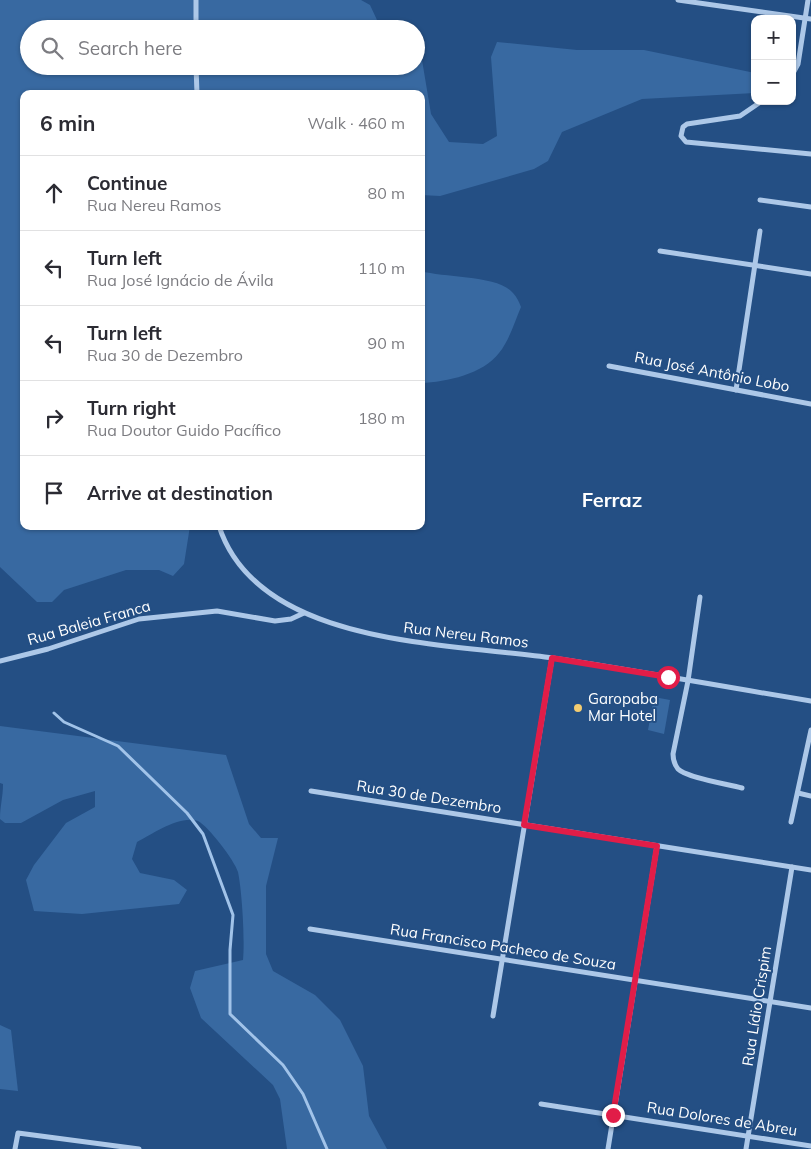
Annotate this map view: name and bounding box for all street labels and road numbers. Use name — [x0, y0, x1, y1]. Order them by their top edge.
street label: Rua José Antônio Lobo — [633, 347, 791, 396]
street label: Rua Baleia Franca — [25, 596, 153, 649]
street label: Rua Nereu Ramos — [402, 617, 530, 652]
street label: Rua 30 de Dezembro — [355, 776, 503, 817]
street label: Rua Francisco Pacheco de Souza — [389, 919, 617, 974]
street label: Rua Lídio Crispim — [738, 945, 775, 1067]
street label: Rua Dolores de Abreu — [646, 1097, 799, 1140]

